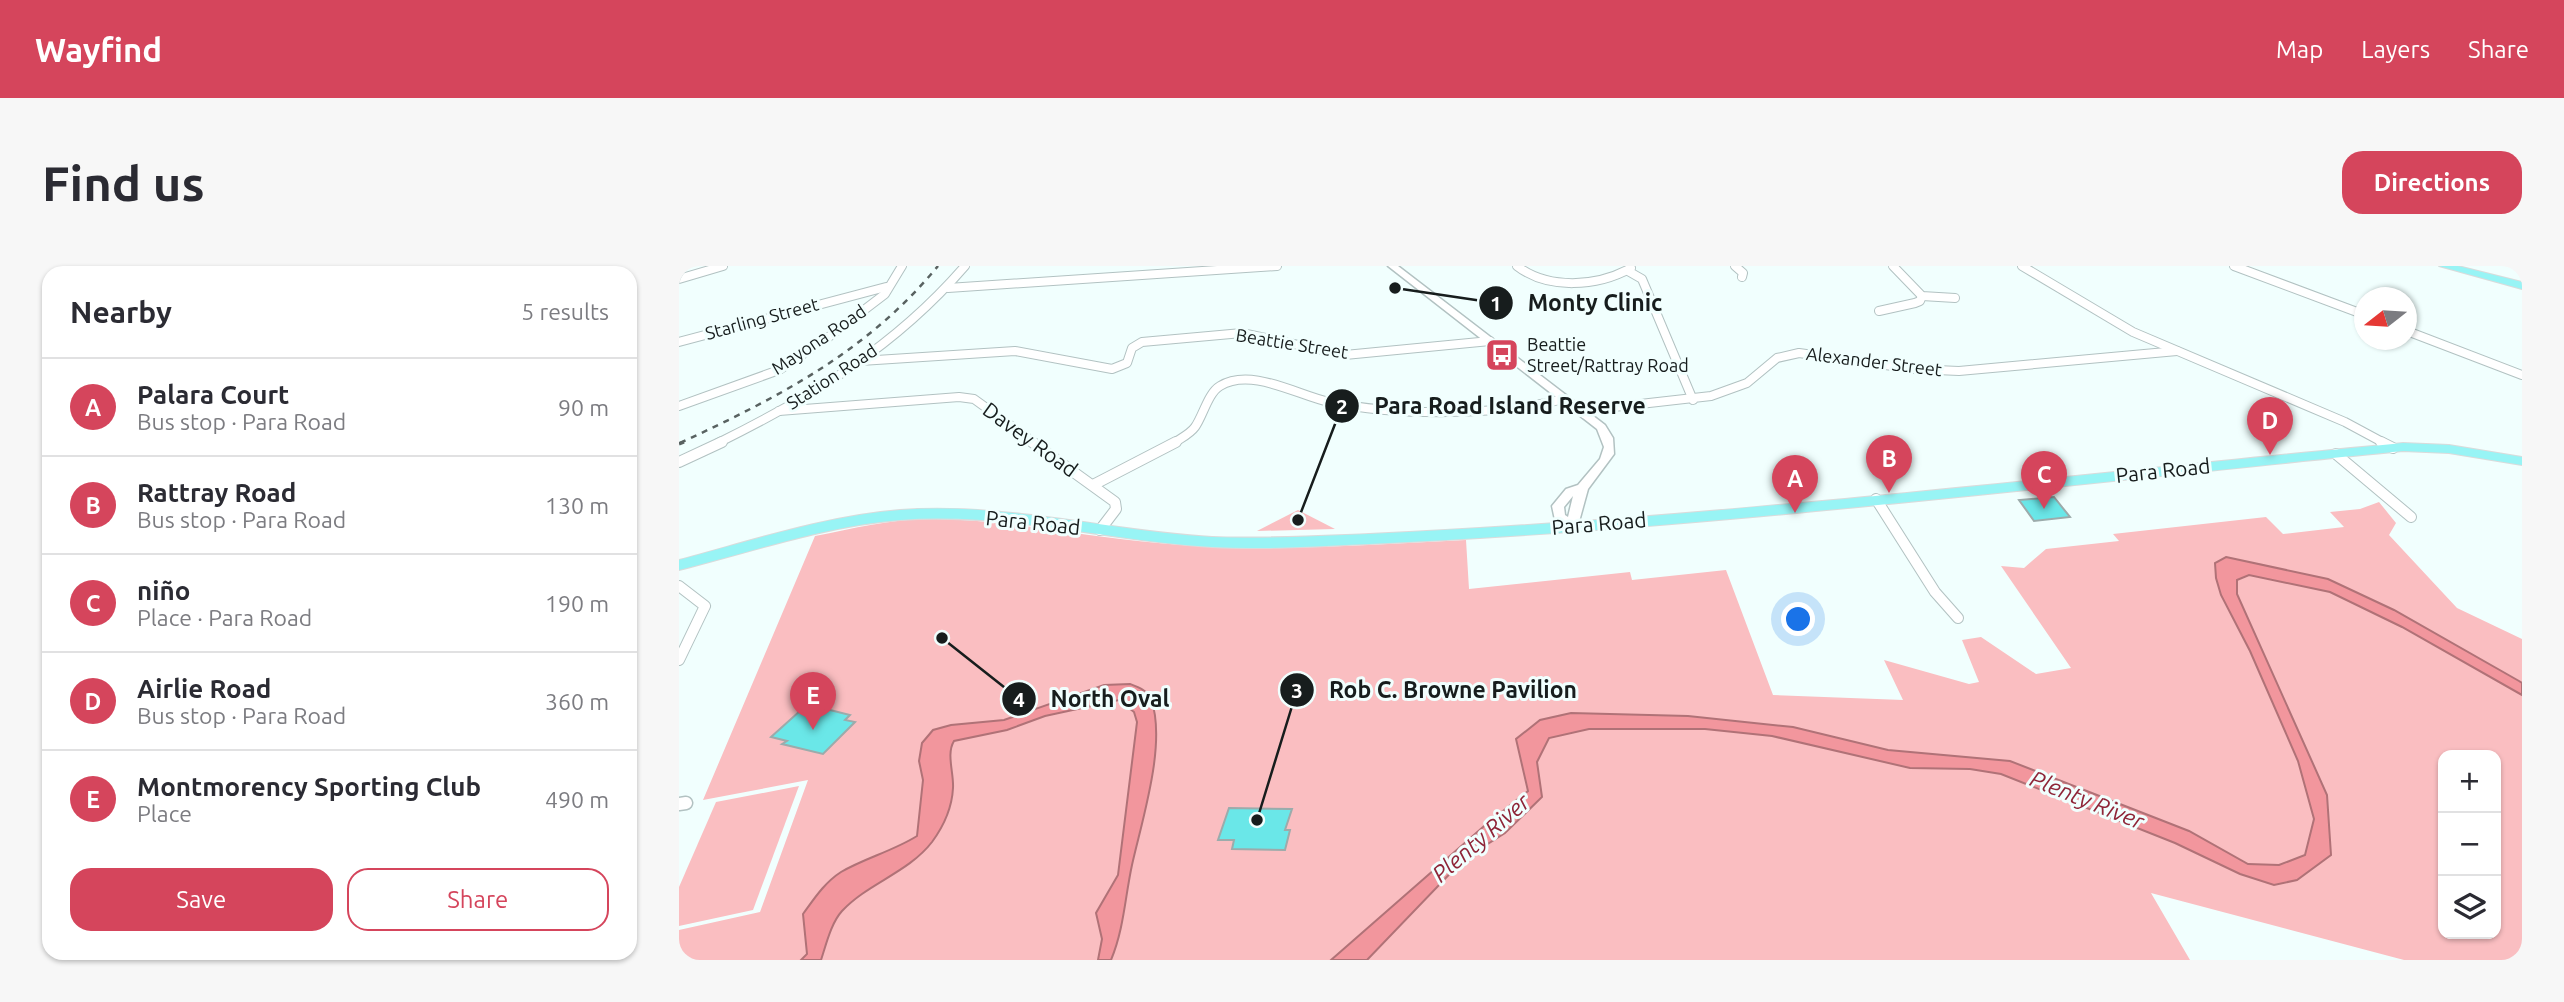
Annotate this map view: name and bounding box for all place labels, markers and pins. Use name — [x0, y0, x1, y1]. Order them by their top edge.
callout: Monty Clinic — [1479, 281, 1676, 325]
place label: Beattie Street/Rattray Road — [1527, 334, 1689, 375]
bus stop icon: Beattie Street/Rattray Road — [1483, 336, 1521, 374]
callout: Para Road Island Reserve — [1325, 384, 1659, 428]
pin: D — [2247, 397, 2293, 455]
pin: B — [1866, 435, 1912, 493]
pin: C — [2021, 451, 2067, 509]
pin: A — [1772, 455, 1818, 513]
callout: Rob C. Browne Pavilion — [1280, 668, 1591, 712]
pin: E — [790, 672, 836, 730]
callout: North Oval — [1001, 677, 1183, 721]

